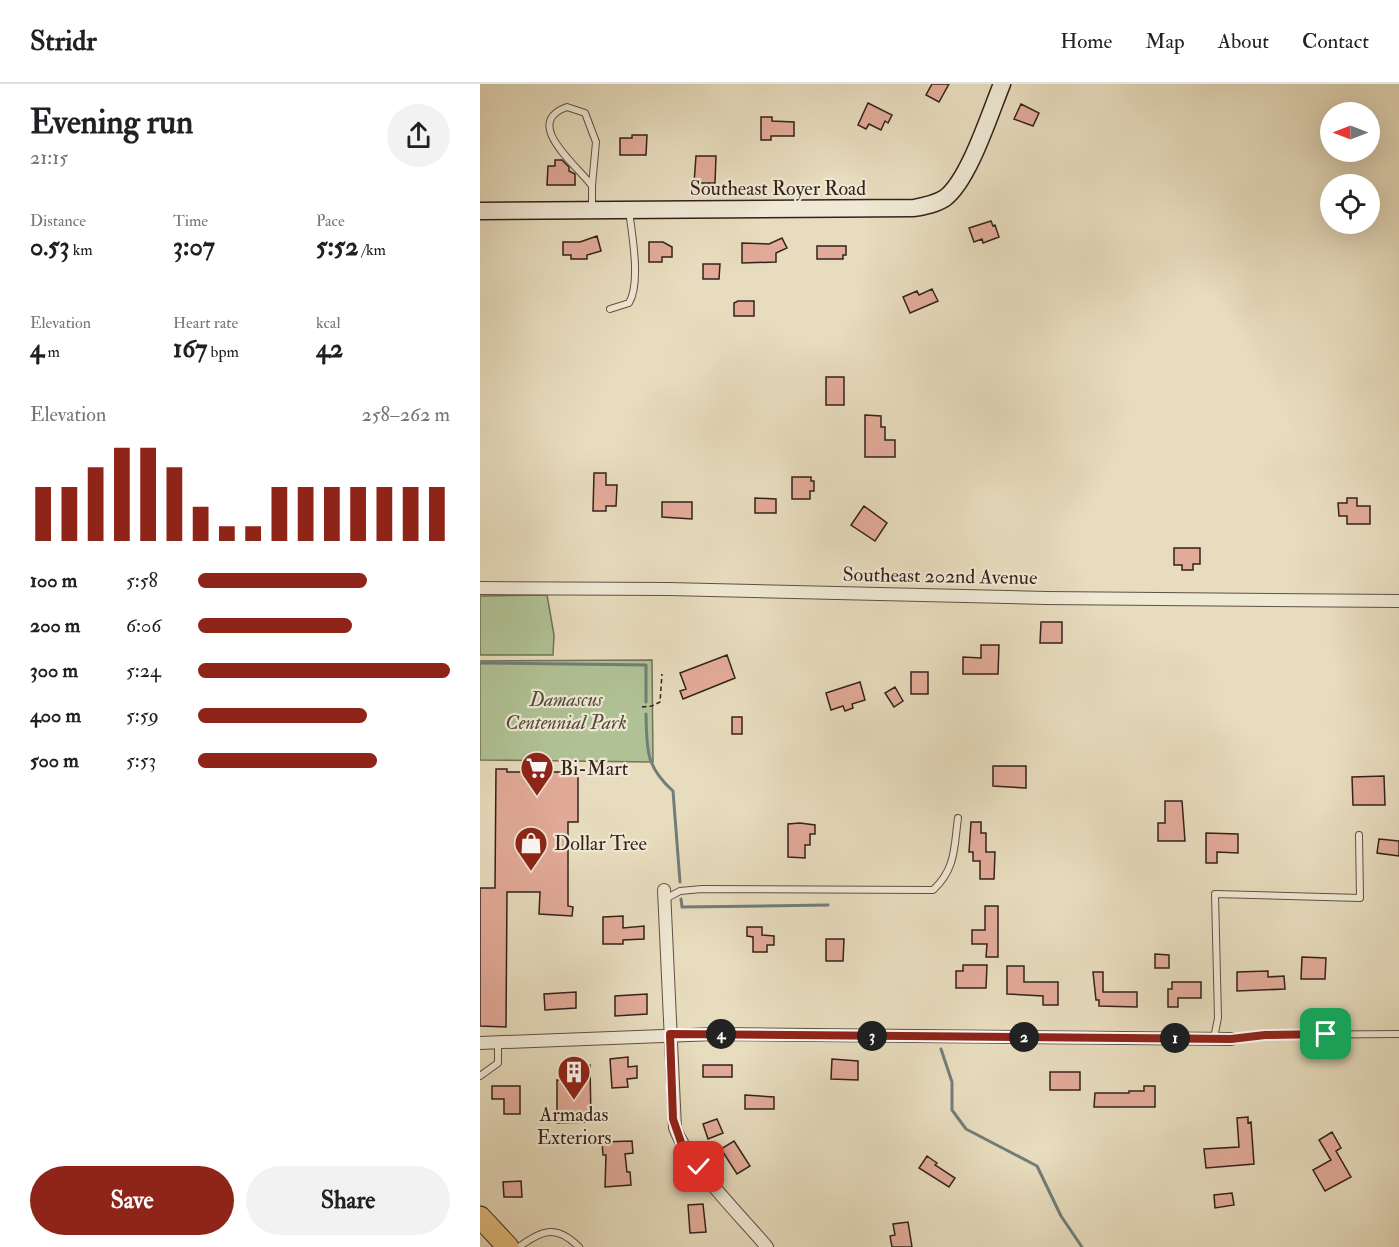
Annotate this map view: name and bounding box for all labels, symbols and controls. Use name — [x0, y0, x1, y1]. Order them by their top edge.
text: Stridr — [30, 24, 97, 59]
text: Home — [1060, 28, 1112, 55]
text: Map — [1145, 28, 1185, 55]
text: About — [1218, 28, 1269, 55]
text: Contact — [1302, 28, 1369, 55]
text: Evening run — [30, 102, 193, 143]
north arrow — [1320, 102, 1380, 162]
map controls — [1320, 102, 1380, 234]
button: share — [387, 104, 450, 167]
text: 21:15 — [30, 145, 68, 170]
button: locate — [1320, 174, 1380, 234]
street label: Southeast Royer Road — [690, 176, 866, 201]
text: Distance — [30, 211, 86, 231]
text: Time — [173, 211, 208, 231]
text: Pace — [316, 211, 345, 231]
text: 0.53 — [30, 231, 69, 263]
text: 3:07 — [173, 231, 215, 263]
text: 5:52 — [316, 231, 358, 263]
text: km — [69, 240, 93, 260]
text: /km — [358, 240, 386, 260]
text: Elevation — [30, 313, 91, 333]
text: Heart rate — [173, 313, 238, 333]
text: kcal — [316, 313, 341, 333]
text: 4 — [30, 333, 44, 365]
text: 167 — [173, 333, 207, 365]
text: 42 — [316, 333, 343, 365]
text: m — [44, 342, 60, 362]
text: bpm — [207, 342, 239, 362]
text: Elevation — [30, 402, 106, 427]
text: 258–262 m — [362, 402, 450, 427]
street label: Southeast 202nd Avenue — [842, 562, 1038, 590]
text: 100 m — [30, 568, 77, 593]
text: 5:58 — [126, 568, 158, 593]
text: 200 m — [30, 613, 80, 638]
text: 6:06 — [126, 613, 161, 638]
text: 300 m — [30, 658, 78, 683]
text: 5:24 — [126, 658, 161, 683]
park label: Damascus Centennial Park — [505, 687, 627, 735]
text: 400 m — [30, 703, 81, 728]
text: 5:59 — [126, 703, 159, 728]
text: 500 m — [30, 748, 79, 773]
text: 5:53 — [126, 748, 156, 773]
supermarket icon: Bi-Mart — [519, 750, 555, 797]
place label: Bi-Mart — [560, 756, 629, 781]
shop icon: Dollar Tree — [513, 825, 549, 872]
place label: Dollar Tree — [554, 831, 647, 856]
pin — [1300, 1008, 1351, 1059]
icon: arrive — [1309, 1017, 1342, 1050]
pin: 4 — [706, 1019, 736, 1049]
pin: 3 — [857, 1021, 887, 1051]
pin: 2 — [1009, 1022, 1039, 1052]
pin: 1 — [1160, 1023, 1190, 1053]
text: 4 — [717, 1024, 725, 1044]
text: 3 — [869, 1026, 875, 1046]
text: 2 — [1020, 1027, 1028, 1047]
text: 1 — [1172, 1028, 1178, 1048]
building icon: Armadas Exteriors — [556, 1054, 592, 1101]
place label: Armadas Exteriors — [537, 1102, 612, 1150]
pin — [673, 1141, 724, 1192]
icon: check — [682, 1150, 715, 1183]
button: Save — [30, 1166, 234, 1235]
button: Share — [246, 1166, 450, 1235]

